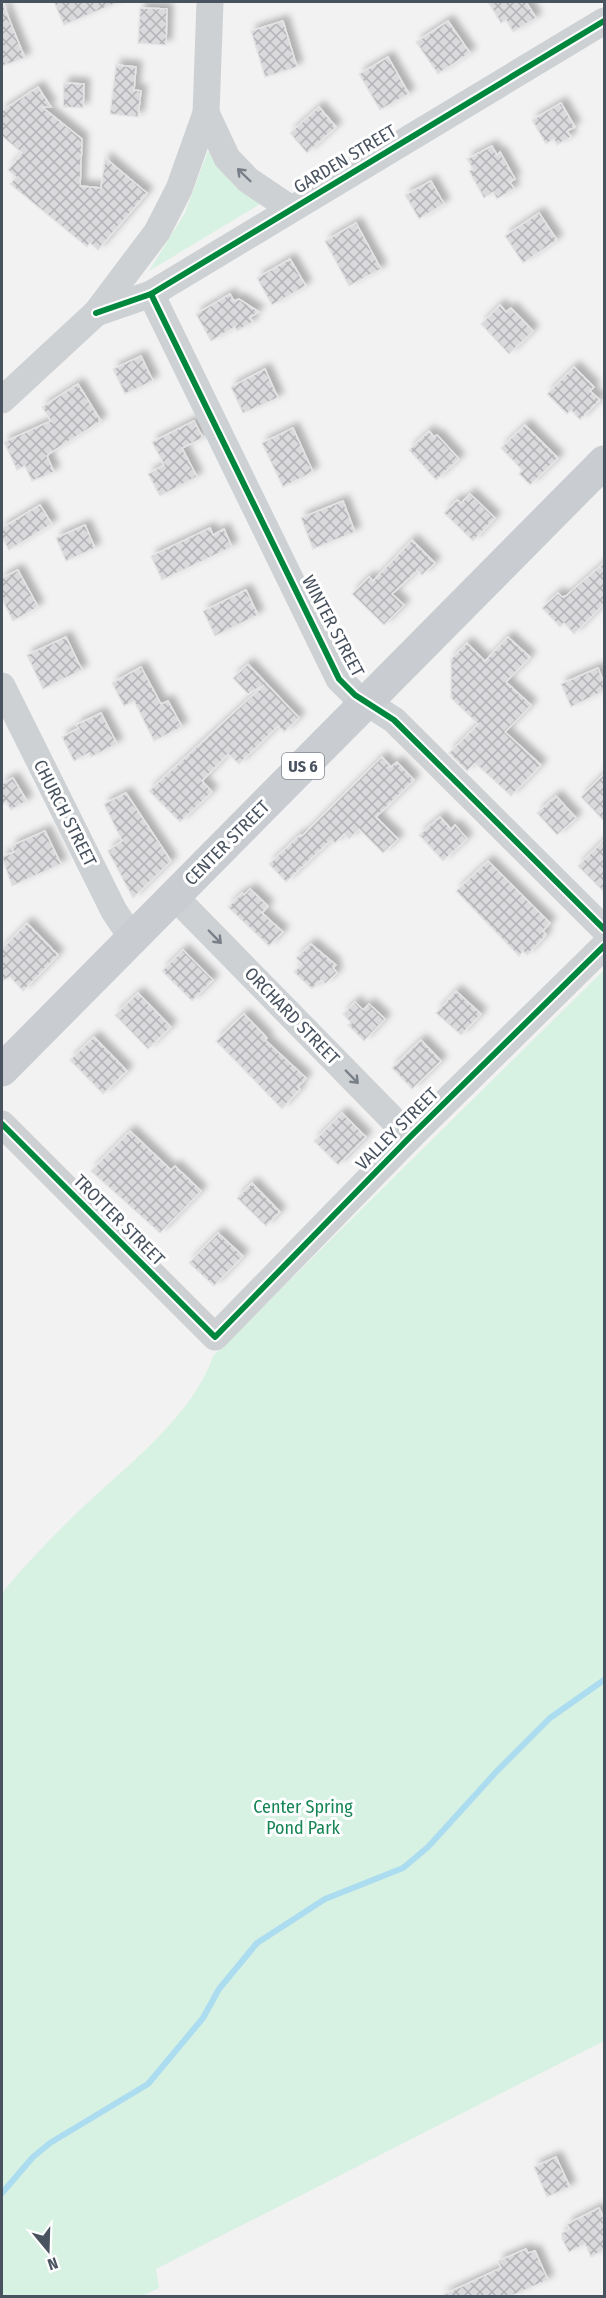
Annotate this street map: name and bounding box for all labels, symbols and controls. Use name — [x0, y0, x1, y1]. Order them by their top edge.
street label: GARDEN STREET — [290, 119, 401, 198]
one-way arrow — [236, 168, 251, 183]
street label: WINTER STREET — [297, 571, 369, 681]
road number: US 6 — [282, 753, 324, 779]
street label: CHURCH STREET — [29, 756, 102, 870]
street label: CENTER STREET — [180, 795, 275, 890]
one-way arrow — [208, 930, 223, 945]
street label: ORCHARD STREET — [240, 963, 344, 1070]
one-way arrow — [344, 1069, 359, 1084]
street label: VALLEY STREET — [351, 1083, 443, 1175]
street label: TROTTER STREET — [69, 1170, 170, 1271]
park label: Center Spring Pond Park — [253, 1796, 353, 1839]
north arrow — [18, 2220, 78, 2280]
text: N — [45, 2253, 60, 2274]

